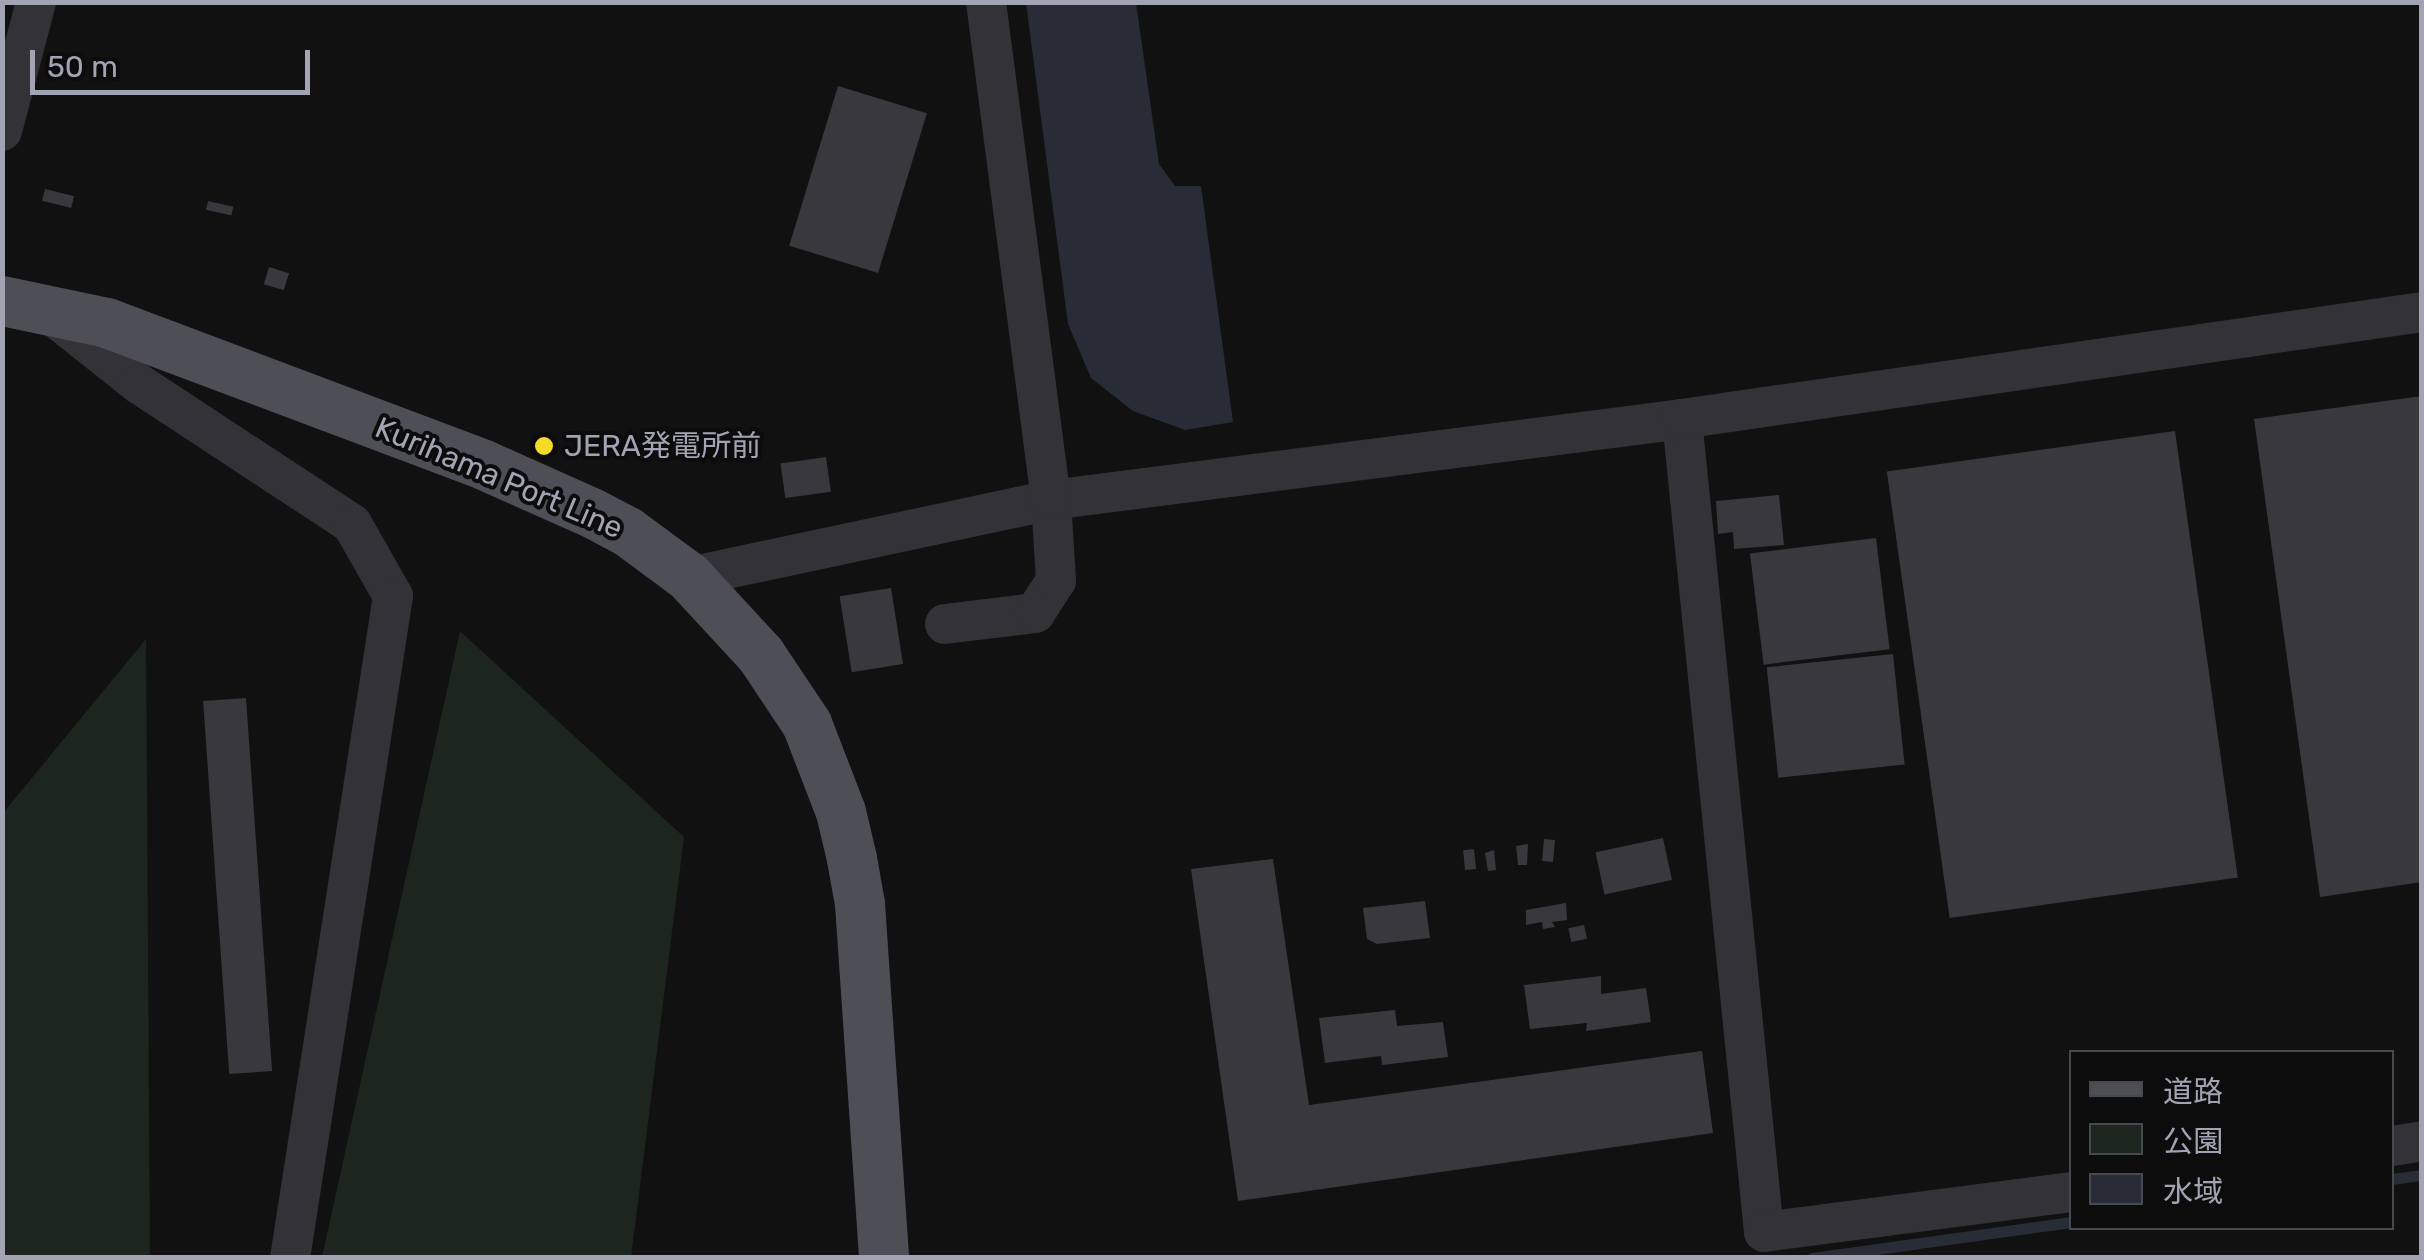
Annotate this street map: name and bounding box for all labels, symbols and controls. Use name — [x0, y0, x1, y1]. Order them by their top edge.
scale bar — [35, 30, 315, 92]
text: 50 m — [47, 49, 118, 85]
street label: Kurihama Port Line — [370, 410, 628, 546]
place label: JERA発電所前 — [564, 428, 761, 464]
marker: JERA発電所前 — [533, 435, 555, 457]
legend — [2069, 1050, 2394, 1230]
text: 道路 — [2163, 1074, 2223, 1110]
text: 公園 — [2163, 1124, 2223, 1160]
text: 水域 — [2163, 1174, 2223, 1210]

